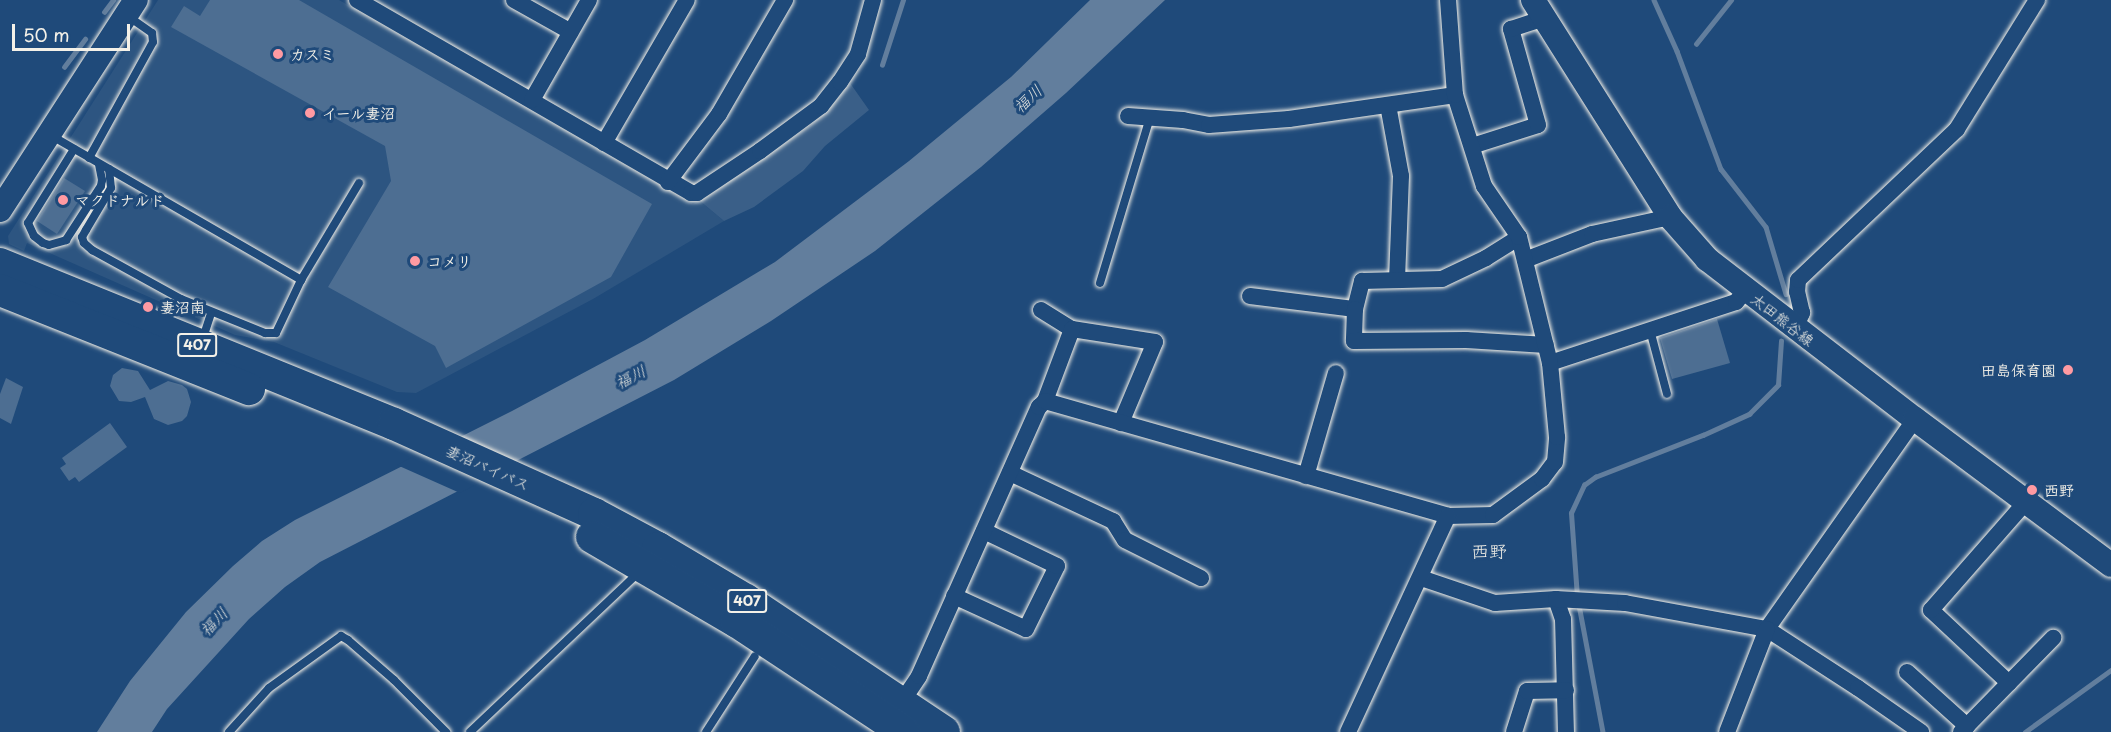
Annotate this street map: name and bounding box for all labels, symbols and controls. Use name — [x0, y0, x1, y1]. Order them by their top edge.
scale bar — [15, 12, 134, 50]
text: 50 m — [23, 21, 70, 48]
place label: カスミ — [290, 45, 335, 63]
marker: カスミ — [271, 47, 285, 61]
water label: 福川 — [1009, 80, 1045, 116]
place label: イール妻沼 — [322, 104, 396, 122]
marker: イール妻沼 — [303, 106, 317, 120]
place label: マクドナルド — [75, 191, 165, 209]
marker: マクドナルド — [56, 193, 70, 207]
place label: コメリ — [427, 252, 472, 270]
marker: コメリ — [408, 254, 422, 268]
street label: 太田熊谷線 — [1748, 289, 1818, 349]
place label: 妻沼南 — [160, 298, 205, 316]
marker: 妻沼南 — [141, 300, 155, 314]
road number: 407 — [176, 334, 218, 356]
water label: 福川 — [611, 360, 649, 392]
place label: 田島保育園 — [1981, 361, 2056, 379]
marker: 田島保育園 — [2061, 363, 2075, 377]
street label: 妻沼バイパス — [443, 440, 533, 494]
place label: 西野 — [2044, 481, 2074, 499]
marker: 西野 — [2025, 483, 2039, 497]
district label: 西野 — [1471, 540, 1507, 562]
road number: 407 — [726, 590, 768, 612]
water label: 福川 — [195, 603, 231, 639]

